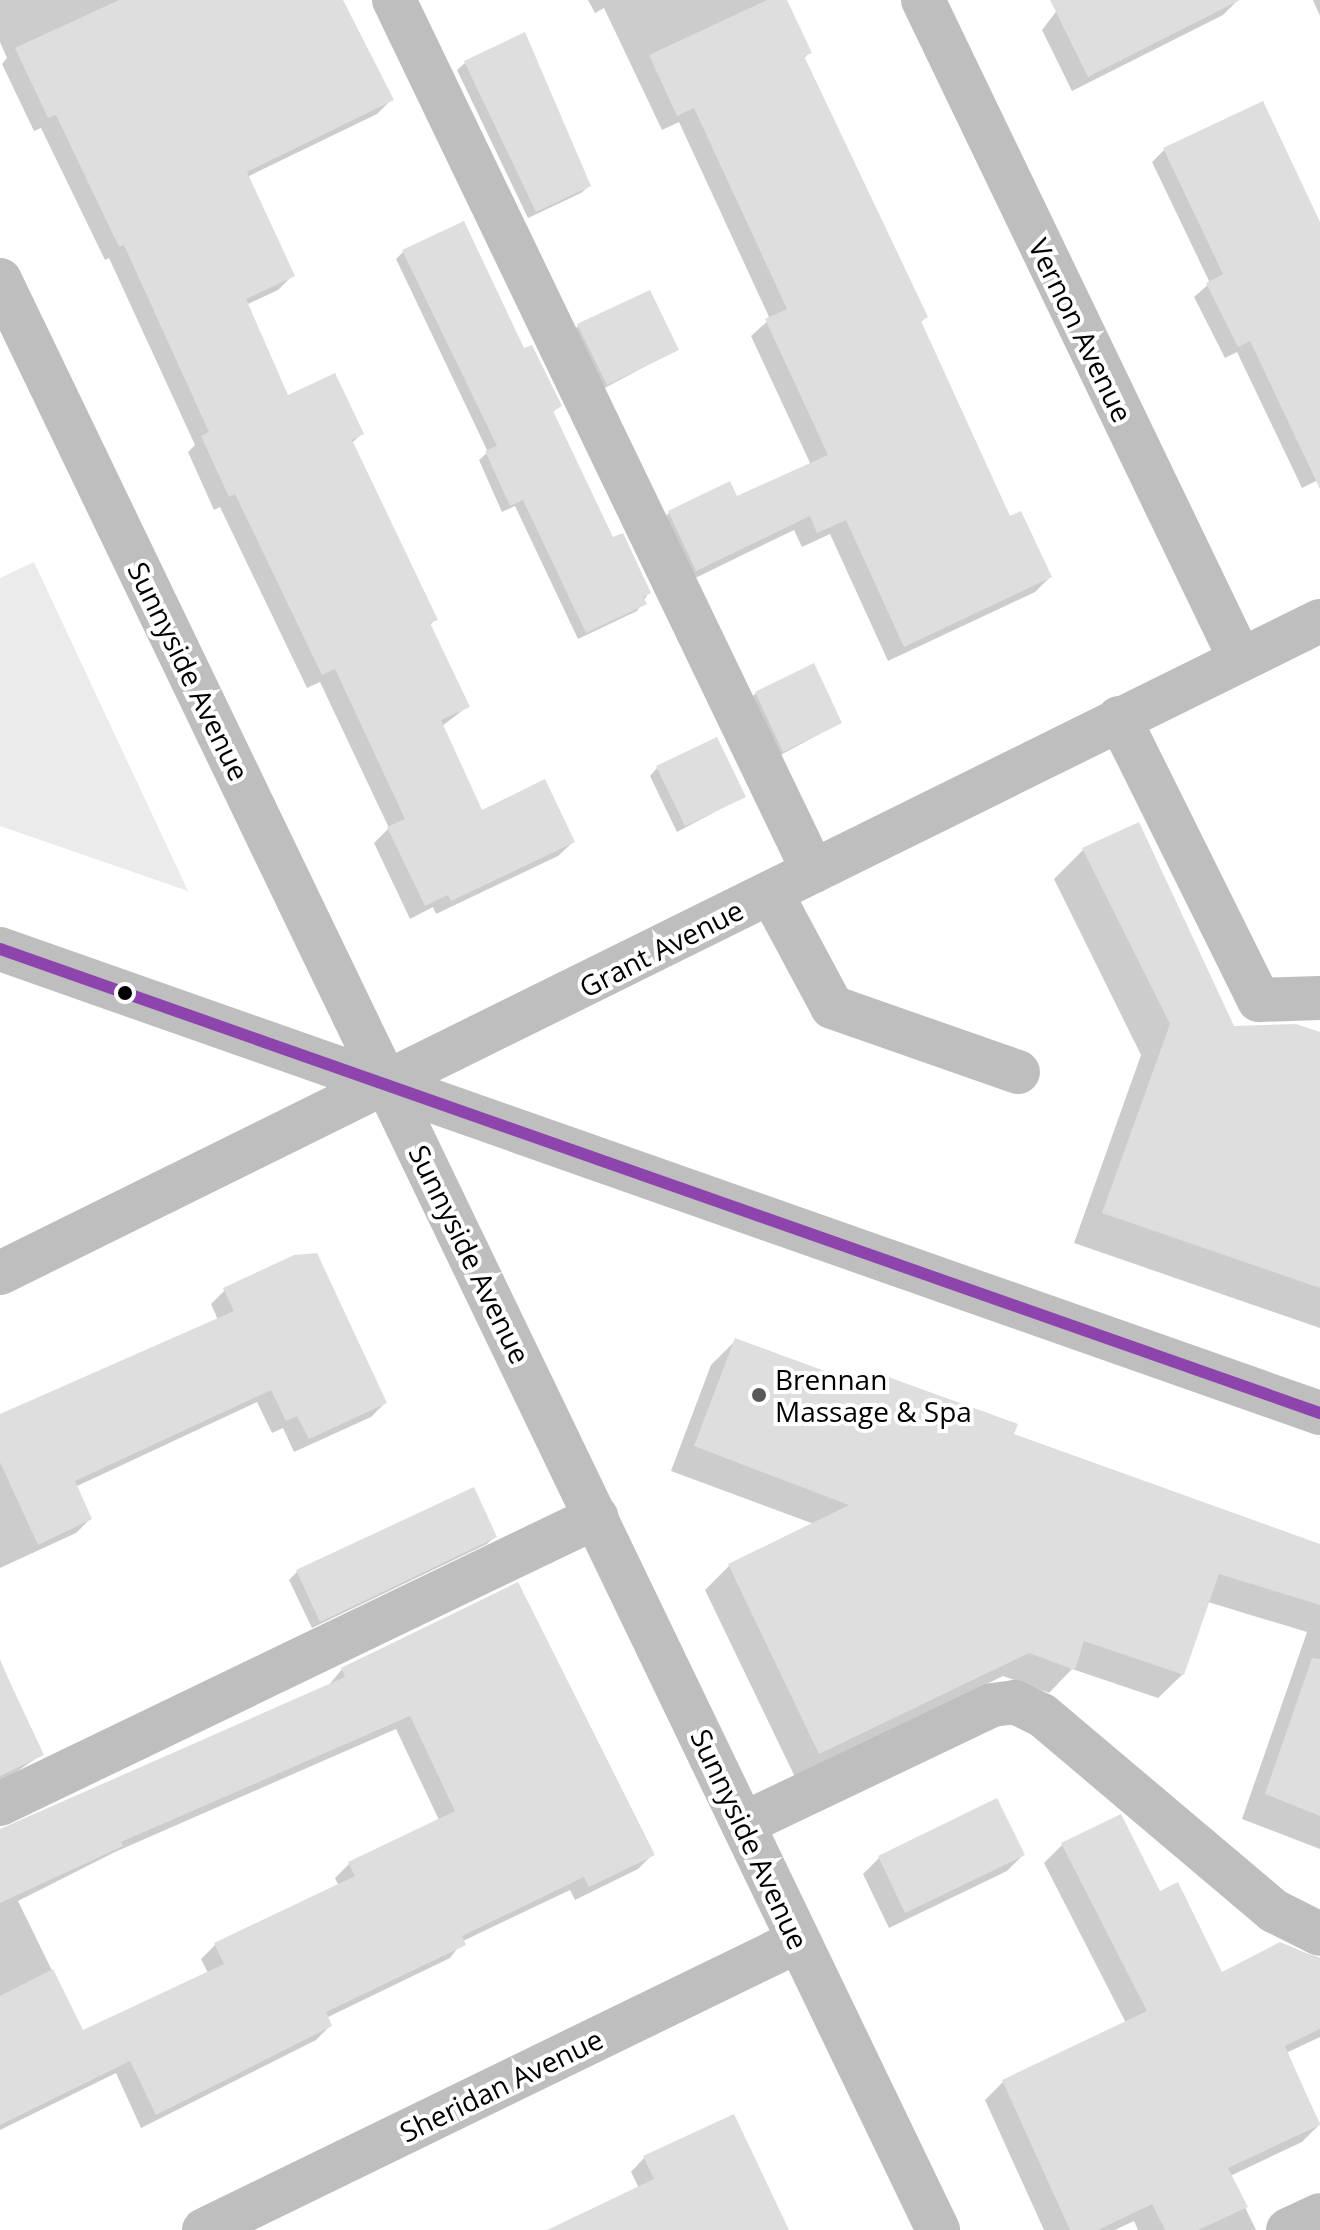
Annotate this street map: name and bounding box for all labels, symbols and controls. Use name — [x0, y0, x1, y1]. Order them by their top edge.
street label: Vernon Avenue — [1022, 233, 1140, 427]
street label: Sunnyside Avenue — [122, 556, 256, 786]
street label: Grant Avenue — [574, 892, 748, 1004]
unlabelled marker — [117, 985, 133, 1001]
street label: Sunnyside Avenue — [403, 1139, 537, 1369]
place label: Brennan Massage & Spa — [775, 1362, 972, 1428]
marker: Brennan Massage & Spa — [750, 1386, 768, 1404]
street label: Sunnyside Avenue — [684, 1724, 816, 1954]
street label: Sheridan Avenue — [394, 2021, 608, 2149]

